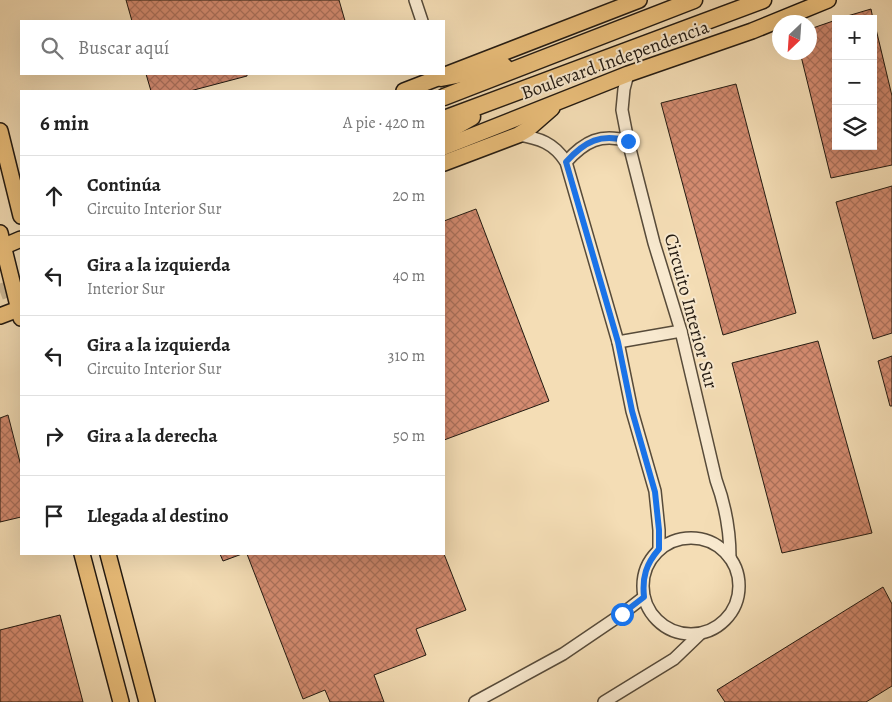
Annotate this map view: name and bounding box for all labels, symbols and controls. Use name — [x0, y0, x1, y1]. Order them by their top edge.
street label: Boulevard Independencia — [517, 14, 713, 106]
north arrow — [772, 15, 817, 60]
map controls — [832, 15, 877, 150]
button: + — [832, 15, 877, 60]
search box — [20, 20, 445, 75]
icon: search — [38, 34, 66, 62]
text: Buscar aquí — [78, 35, 169, 61]
button: − — [832, 60, 877, 105]
button: layers — [832, 105, 877, 150]
text: 6 min — [40, 109, 89, 137]
text: A pie · 420 m — [343, 112, 425, 134]
route end — [617, 130, 640, 153]
text: Continúa — [87, 172, 161, 198]
icon: ahead — [40, 182, 68, 210]
text: 20 m — [392, 185, 425, 207]
text: Circuito Interior Sur — [87, 198, 222, 220]
street label: Circuito Interior Sur — [658, 230, 724, 392]
text: Gira a la izquierda — [87, 252, 230, 278]
icon: left — [40, 262, 68, 290]
text: 40 m — [393, 265, 425, 287]
text: Interior Sur — [87, 278, 165, 300]
text: Gira a la izquierda — [87, 332, 230, 358]
icon: left — [40, 342, 68, 370]
text: 310 m — [388, 345, 425, 367]
text: Circuito Interior Sur — [87, 358, 222, 380]
icon: right — [40, 422, 68, 450]
text: Gira a la derecha — [87, 423, 218, 449]
text: 50 m — [393, 425, 425, 447]
icon: arrive — [40, 502, 68, 530]
text: Llegada al destino — [87, 503, 229, 529]
route start — [611, 603, 634, 626]

